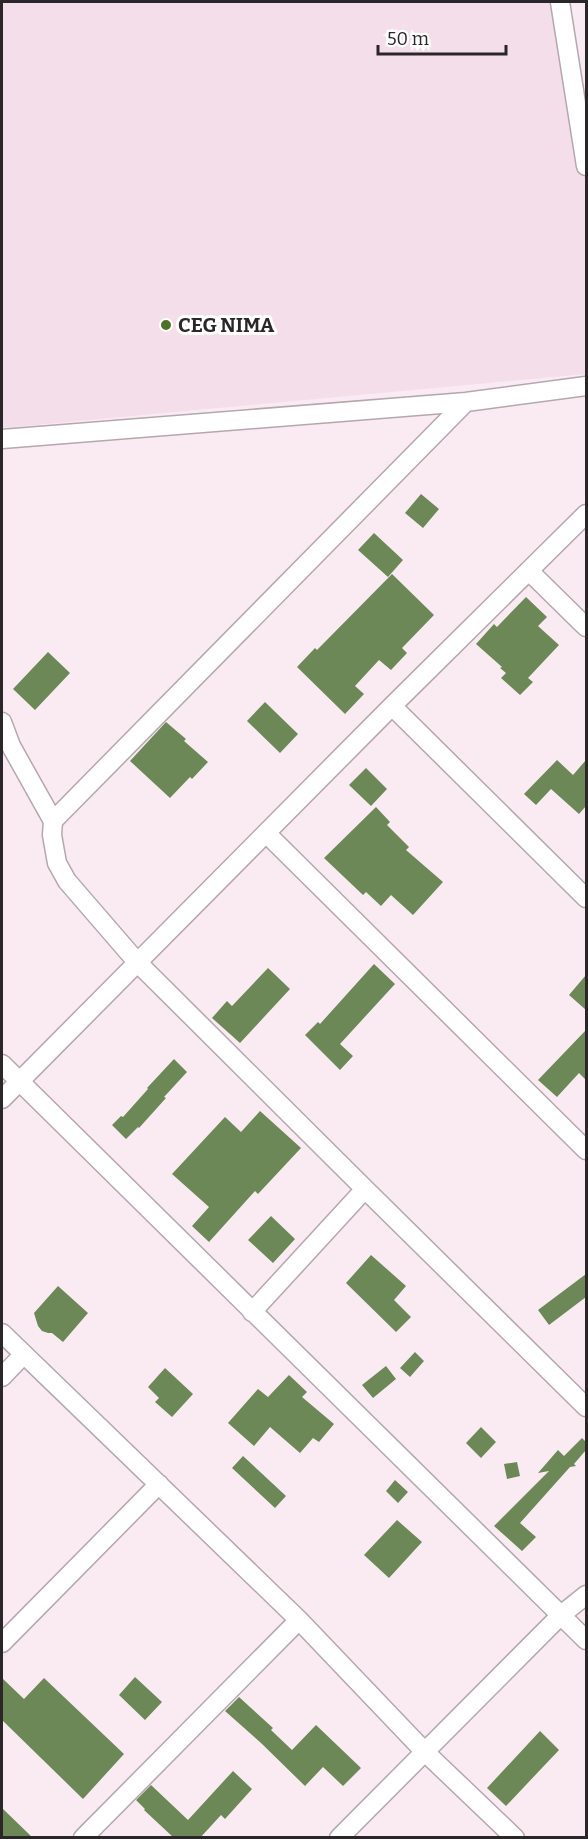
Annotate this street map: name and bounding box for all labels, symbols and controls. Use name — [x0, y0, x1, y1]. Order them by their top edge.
scale bar — [378, 18, 506, 56]
text: 50 m — [387, 28, 429, 50]
place label: CEG NIMA — [178, 313, 275, 337]
marker: CEG NIMA — [159, 318, 173, 332]

